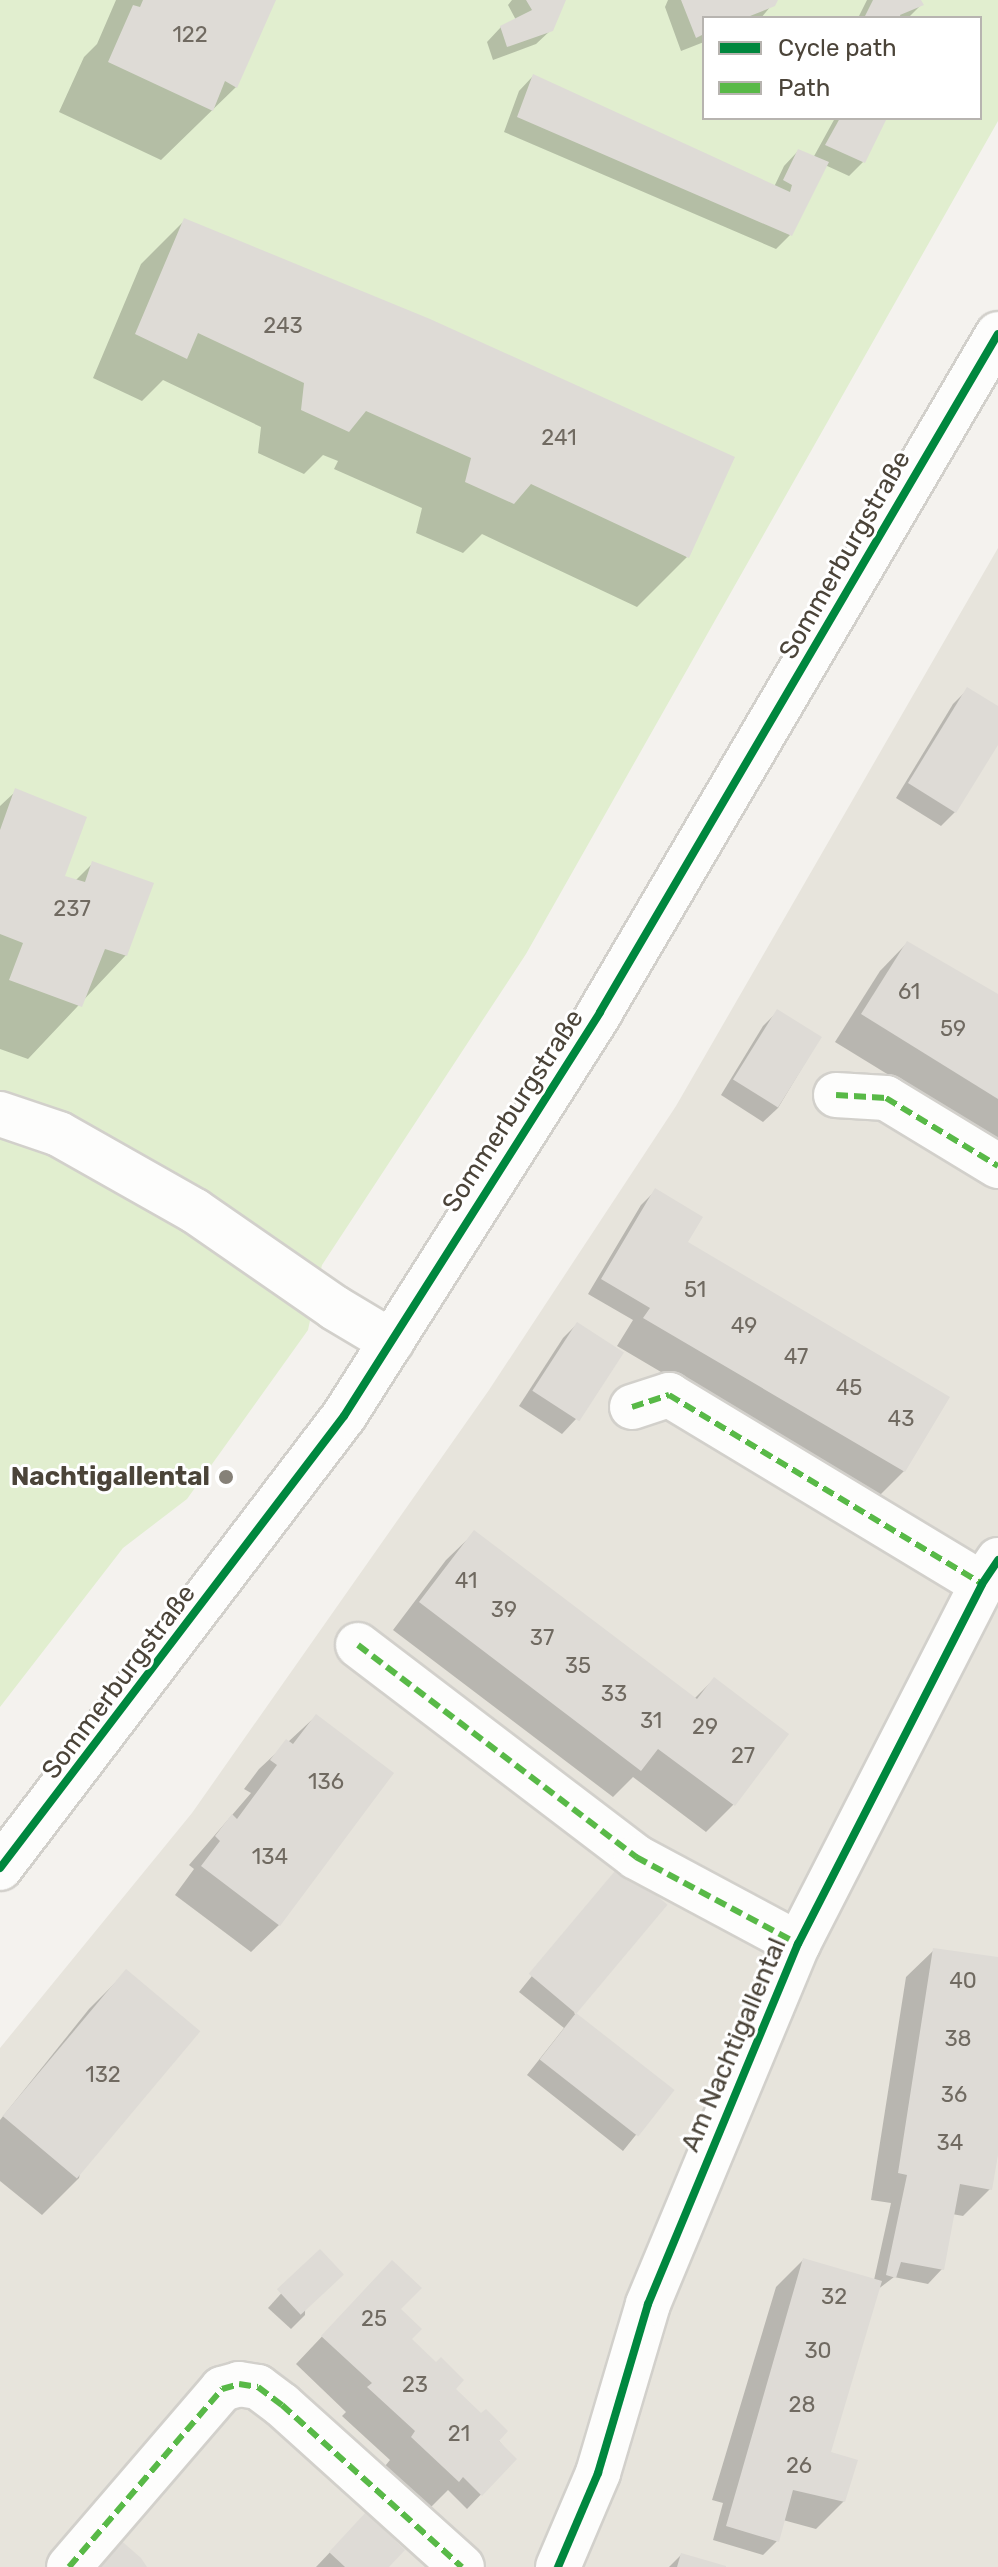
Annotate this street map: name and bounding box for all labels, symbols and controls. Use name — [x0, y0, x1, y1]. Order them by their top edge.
legend — [702, 16, 982, 120]
house number: 122 — [172, 22, 208, 48]
text: Cycle path — [778, 34, 897, 62]
text: Path — [778, 74, 830, 102]
house number: 243 — [263, 313, 303, 339]
house number: 241 — [541, 425, 577, 451]
street label: Sommerburgstraße — [773, 445, 917, 665]
house number: 237 — [53, 896, 91, 922]
house number: 61 — [898, 979, 920, 1005]
street label: Sommerburgstraße — [436, 1004, 590, 1218]
house number: 59 — [940, 1016, 966, 1042]
house number: 51 — [684, 1277, 706, 1303]
house number: 49 — [731, 1313, 757, 1339]
house number: 47 — [784, 1344, 808, 1370]
house number: 45 — [836, 1375, 862, 1401]
house number: 43 — [888, 1406, 914, 1432]
place label: Nachtigallental — [11, 1461, 210, 1493]
marker: Nachtigallental — [217, 1468, 235, 1486]
house number: 41 — [455, 1568, 477, 1594]
street label: Sommerburgstraße — [36, 1579, 202, 1785]
house number: 39 — [491, 1597, 517, 1623]
house number: 37 — [530, 1625, 554, 1651]
house number: 35 — [565, 1653, 591, 1679]
house number: 33 — [601, 1681, 627, 1707]
house number: 31 — [640, 1708, 662, 1734]
house number: 29 — [692, 1714, 718, 1740]
house number: 27 — [731, 1743, 755, 1769]
house number: 136 — [308, 1769, 344, 1795]
house number: 134 — [252, 1844, 288, 1870]
street label: Am Nachtigallental — [675, 1933, 793, 2157]
house number: 40 — [949, 1968, 977, 1994]
house number: 38 — [944, 2026, 972, 2052]
house number: 132 — [85, 2062, 121, 2088]
house number: 36 — [941, 2082, 967, 2108]
house number: 34 — [937, 2130, 963, 2156]
house number: 32 — [821, 2284, 847, 2310]
house number: 25 — [361, 2306, 387, 2332]
house number: 30 — [804, 2338, 832, 2364]
house number: 23 — [402, 2372, 428, 2398]
house number: 28 — [789, 2392, 815, 2418]
house number: 21 — [448, 2421, 470, 2447]
house number: 26 — [786, 2453, 812, 2479]

